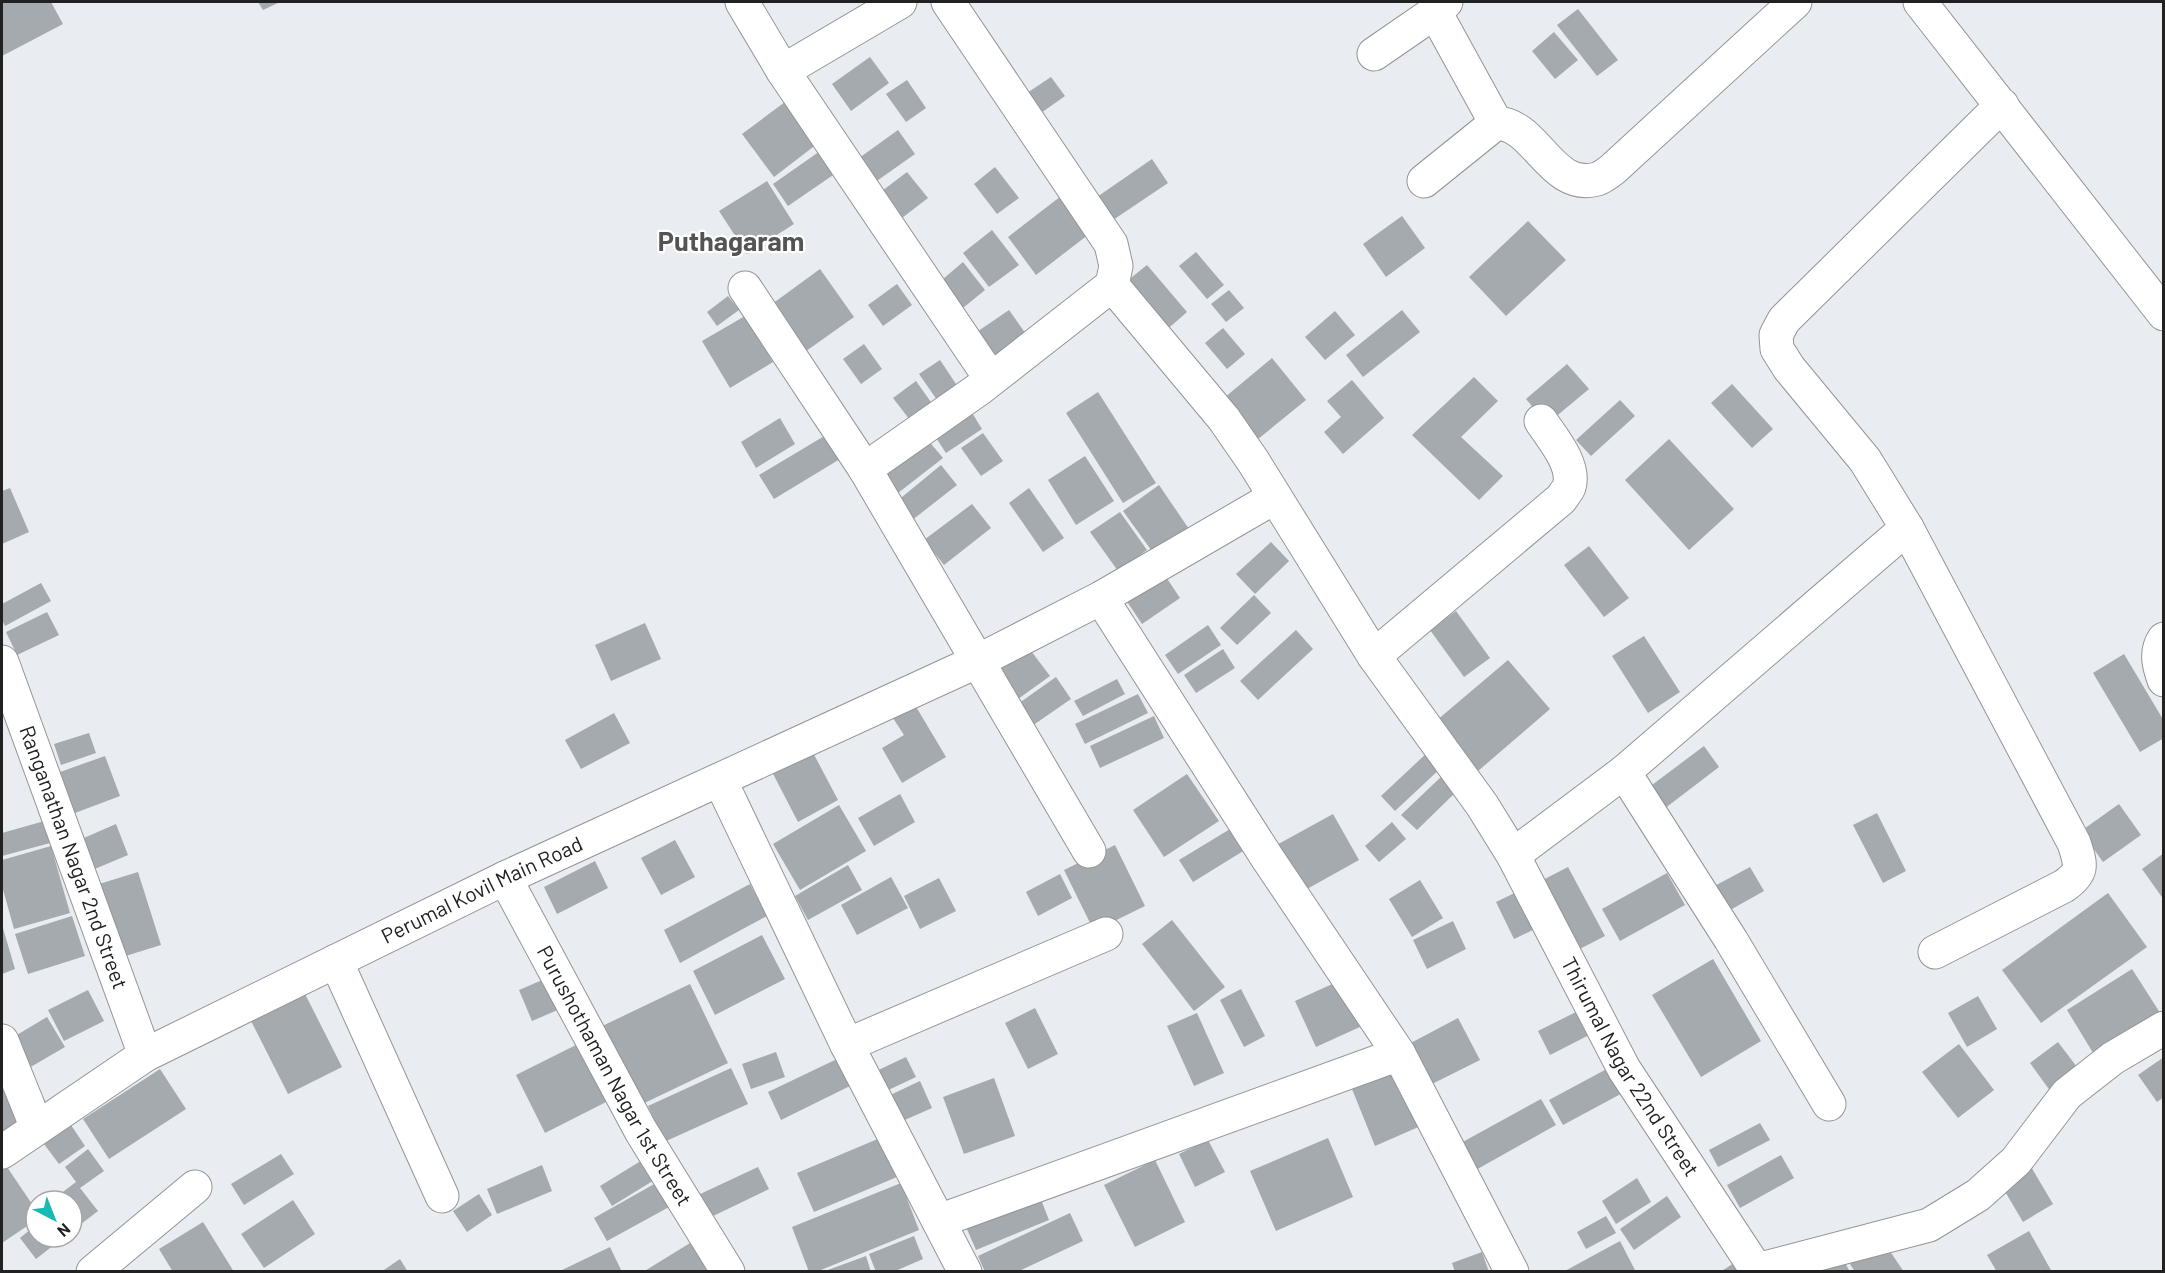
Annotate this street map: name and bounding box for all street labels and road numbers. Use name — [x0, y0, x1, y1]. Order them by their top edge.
street label: Ranganathan Nagar 2nd Street — [15, 722, 134, 992]
street label: Perumal Kovil Main Road — [377, 830, 586, 948]
street label: Purushothaman Nagar 1st Street — [533, 941, 698, 1210]
street label: Thirumal Nagar 22nd Street — [1557, 952, 1705, 1180]

